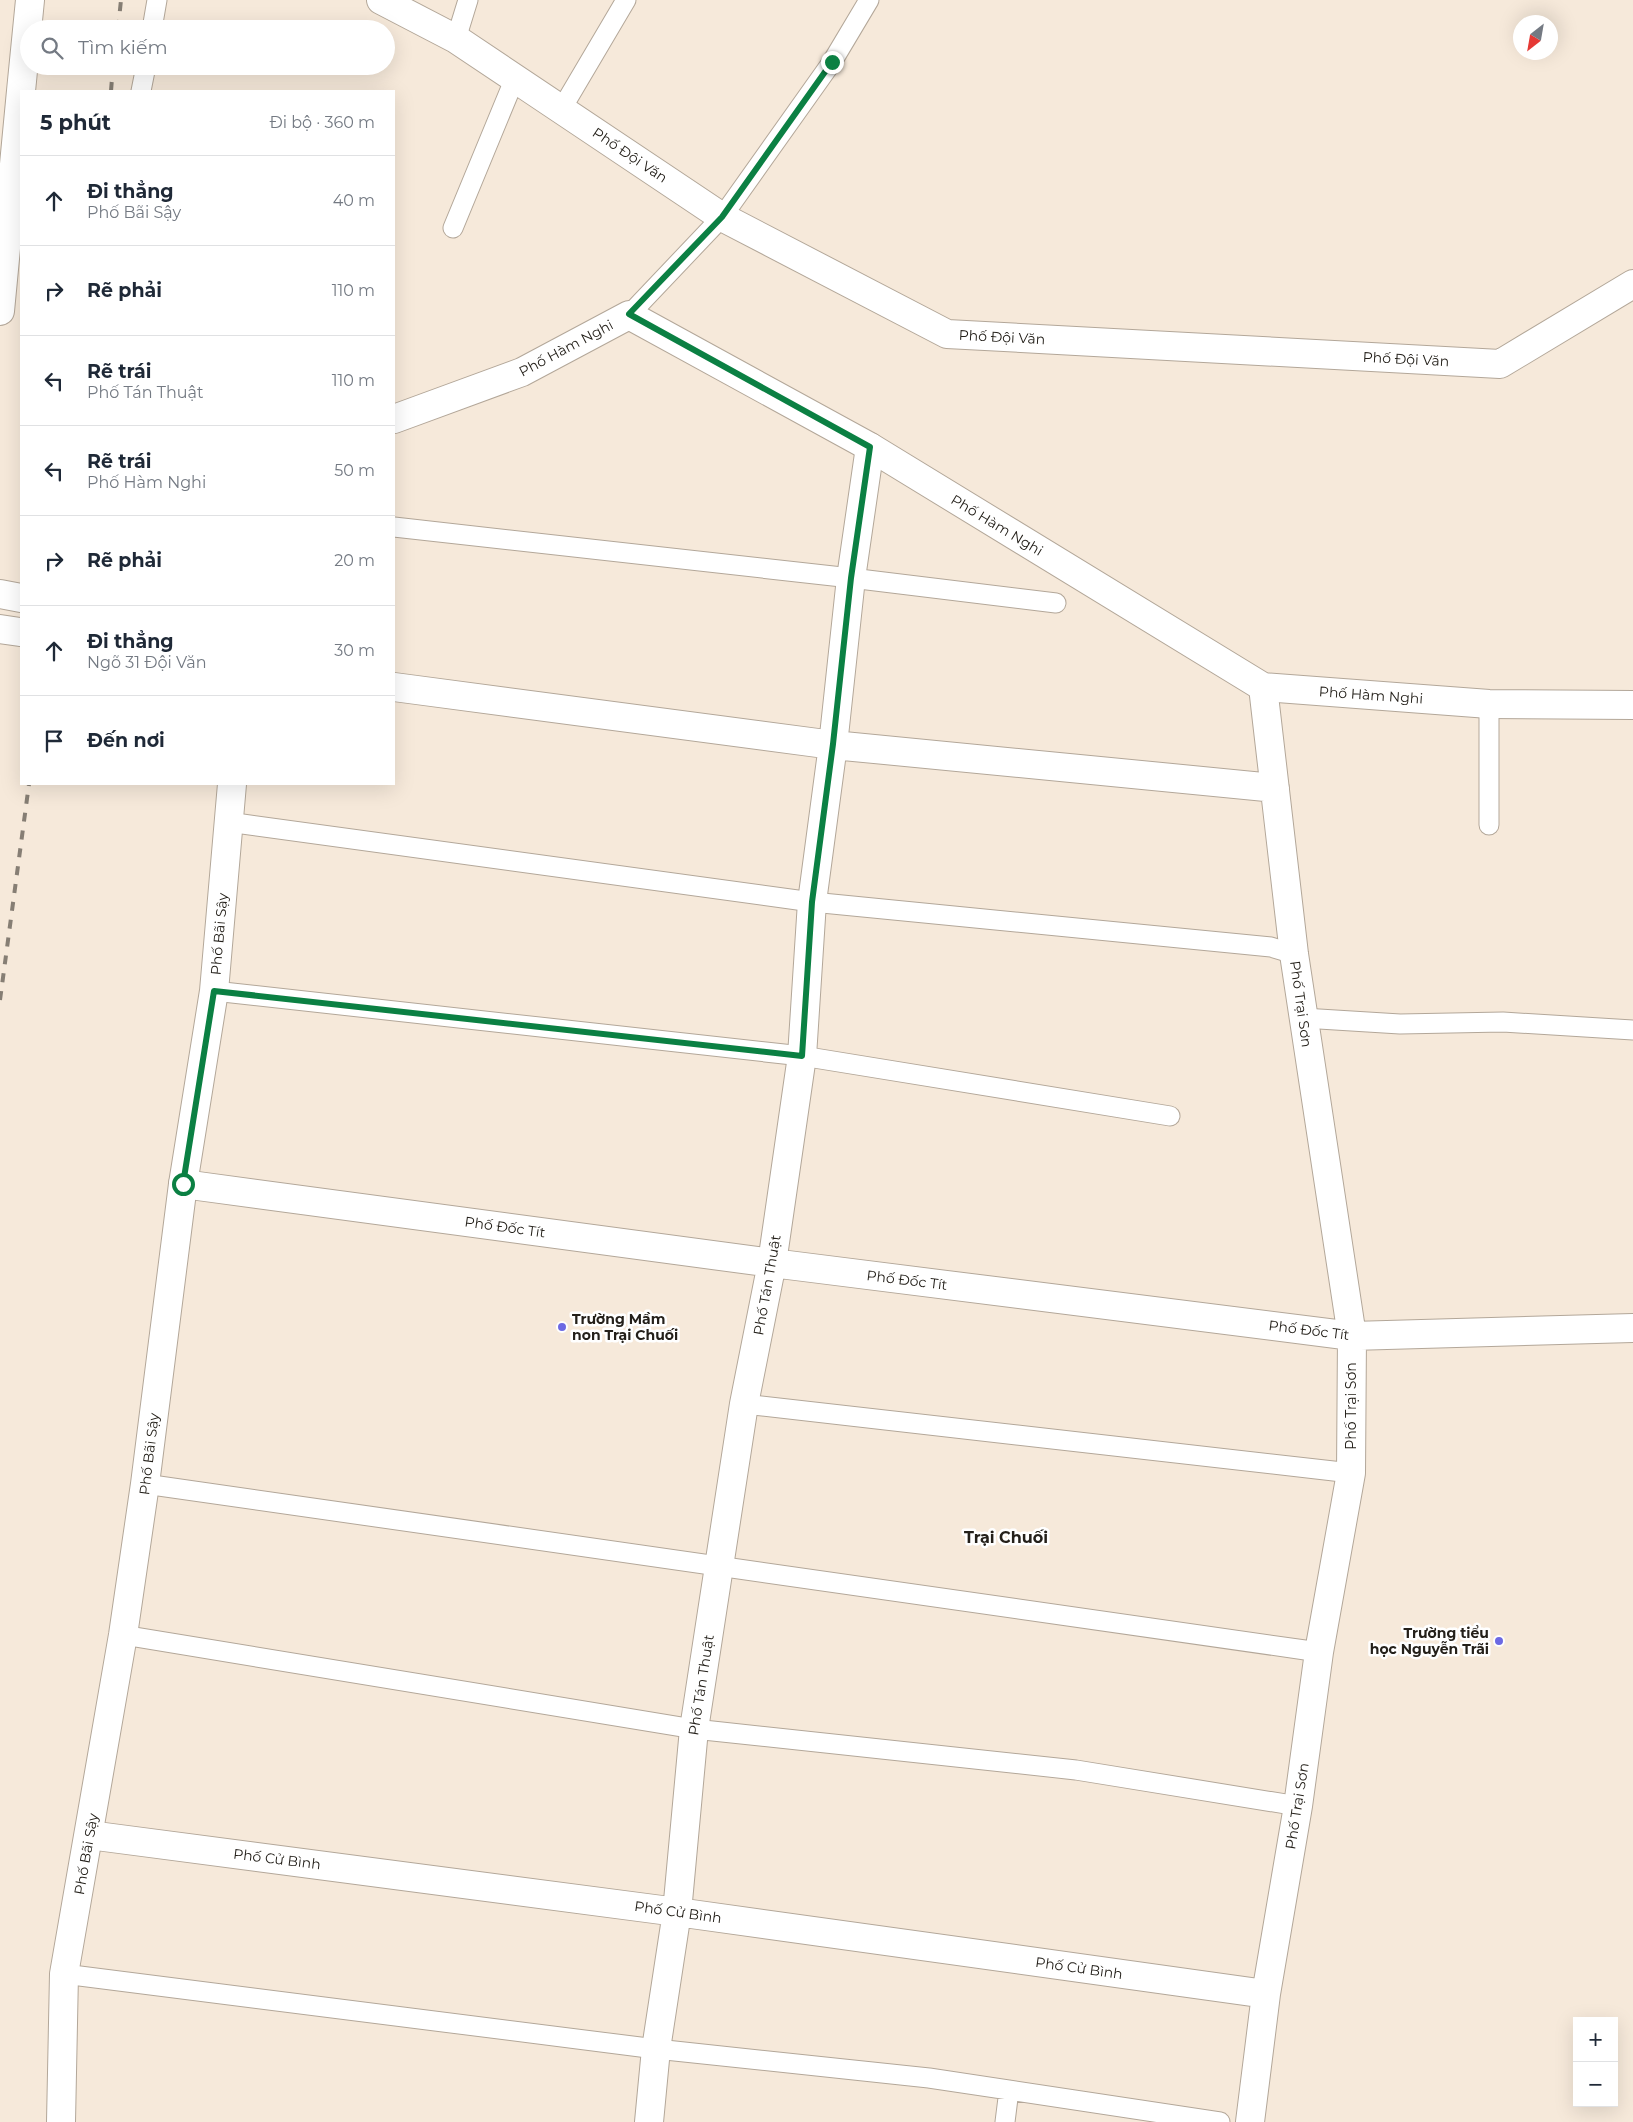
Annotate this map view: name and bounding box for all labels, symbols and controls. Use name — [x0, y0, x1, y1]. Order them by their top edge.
north arrow — [1513, 15, 1558, 60]
search box — [20, 20, 395, 75]
icon: search — [38, 34, 66, 62]
text: Tìm kiếm — [78, 36, 168, 59]
route end — [821, 51, 844, 74]
text: 5 phút — [40, 110, 111, 135]
text: Đi bộ · 360 m — [269, 113, 375, 132]
street label: Phố Đội Văn — [589, 123, 671, 187]
text: Đi thẳng — [87, 180, 174, 203]
icon: ahead — [40, 187, 68, 215]
text: 40 m — [333, 191, 375, 210]
text: Phố Bãi Sậy — [87, 203, 181, 222]
icon: right — [40, 277, 68, 305]
text: Rẽ phải — [87, 279, 162, 302]
text: 110 m — [332, 281, 375, 300]
street label: Phố Hàm Nghi — [516, 316, 616, 380]
street label: Phố Đội Văn — [958, 326, 1046, 348]
street label: Phố Đội Văn — [1362, 348, 1450, 370]
text: Rẽ trái — [87, 360, 152, 383]
icon: left — [40, 367, 68, 395]
text: 110 m — [332, 371, 375, 390]
text: Phố Tán Thuật — [87, 383, 203, 402]
text: Rẽ trái — [87, 450, 152, 473]
icon: left — [40, 457, 68, 485]
text: 50 m — [334, 461, 375, 480]
text: Phố Hàm Nghi — [87, 473, 206, 492]
street label: Phố Hàm Nghi — [948, 490, 1046, 560]
icon: right — [40, 547, 68, 575]
text: Rẽ phải — [87, 549, 162, 572]
text: 20 m — [334, 551, 375, 570]
text: Đi thẳng — [87, 630, 174, 653]
icon: ahead — [40, 637, 68, 665]
text: 30 m — [334, 641, 375, 660]
text: Ngõ 31 Đội Văn — [87, 653, 207, 672]
street label: Phố Hàm Nghi — [1318, 682, 1424, 708]
icon: arrive — [40, 727, 68, 755]
text: Đến nơi — [87, 729, 165, 752]
street label: Phố Bãi Sậy — [206, 892, 232, 976]
street label: Phố Trại Sơn — [1286, 959, 1316, 1049]
route start — [172, 1173, 195, 1196]
street label: Phố Đốc Tít — [463, 1212, 547, 1242]
street label: Phố Tán Thuật — [749, 1233, 785, 1337]
street label: Phố Đốc Tít — [866, 1266, 949, 1294]
place label: Trường Mầm non Trại Chuối — [572, 1310, 678, 1344]
street label: Phố Đốc Tít — [1268, 1316, 1351, 1344]
marker: Trường Mầm non Trại Chuối — [556, 1321, 568, 1333]
street label: Phố Trại Sơn — [1342, 1362, 1360, 1450]
street label: Phố Bãi Sậy — [135, 1412, 163, 1496]
district label: Trại Chuối — [964, 1528, 1048, 1547]
place label: Trường tiểu học Nguyễn Trãi — [1370, 1624, 1489, 1658]
street label: Phố Tán Thuật — [684, 1633, 718, 1737]
marker: Trường tiểu học Nguyễn Trãi — [1493, 1635, 1505, 1647]
street label: Phố Trại Sơn — [1281, 1761, 1313, 1851]
street label: Phố Bãi Sậy — [70, 1811, 102, 1896]
street label: Phố Cử Bình — [232, 1845, 322, 1873]
street label: Phố Cử Bình — [633, 1897, 723, 1927]
street label: Phố Cử Bình — [1034, 1953, 1124, 1983]
map controls — [1573, 2017, 1618, 2107]
button: + — [1573, 2017, 1618, 2062]
button: − — [1573, 2062, 1618, 2107]

